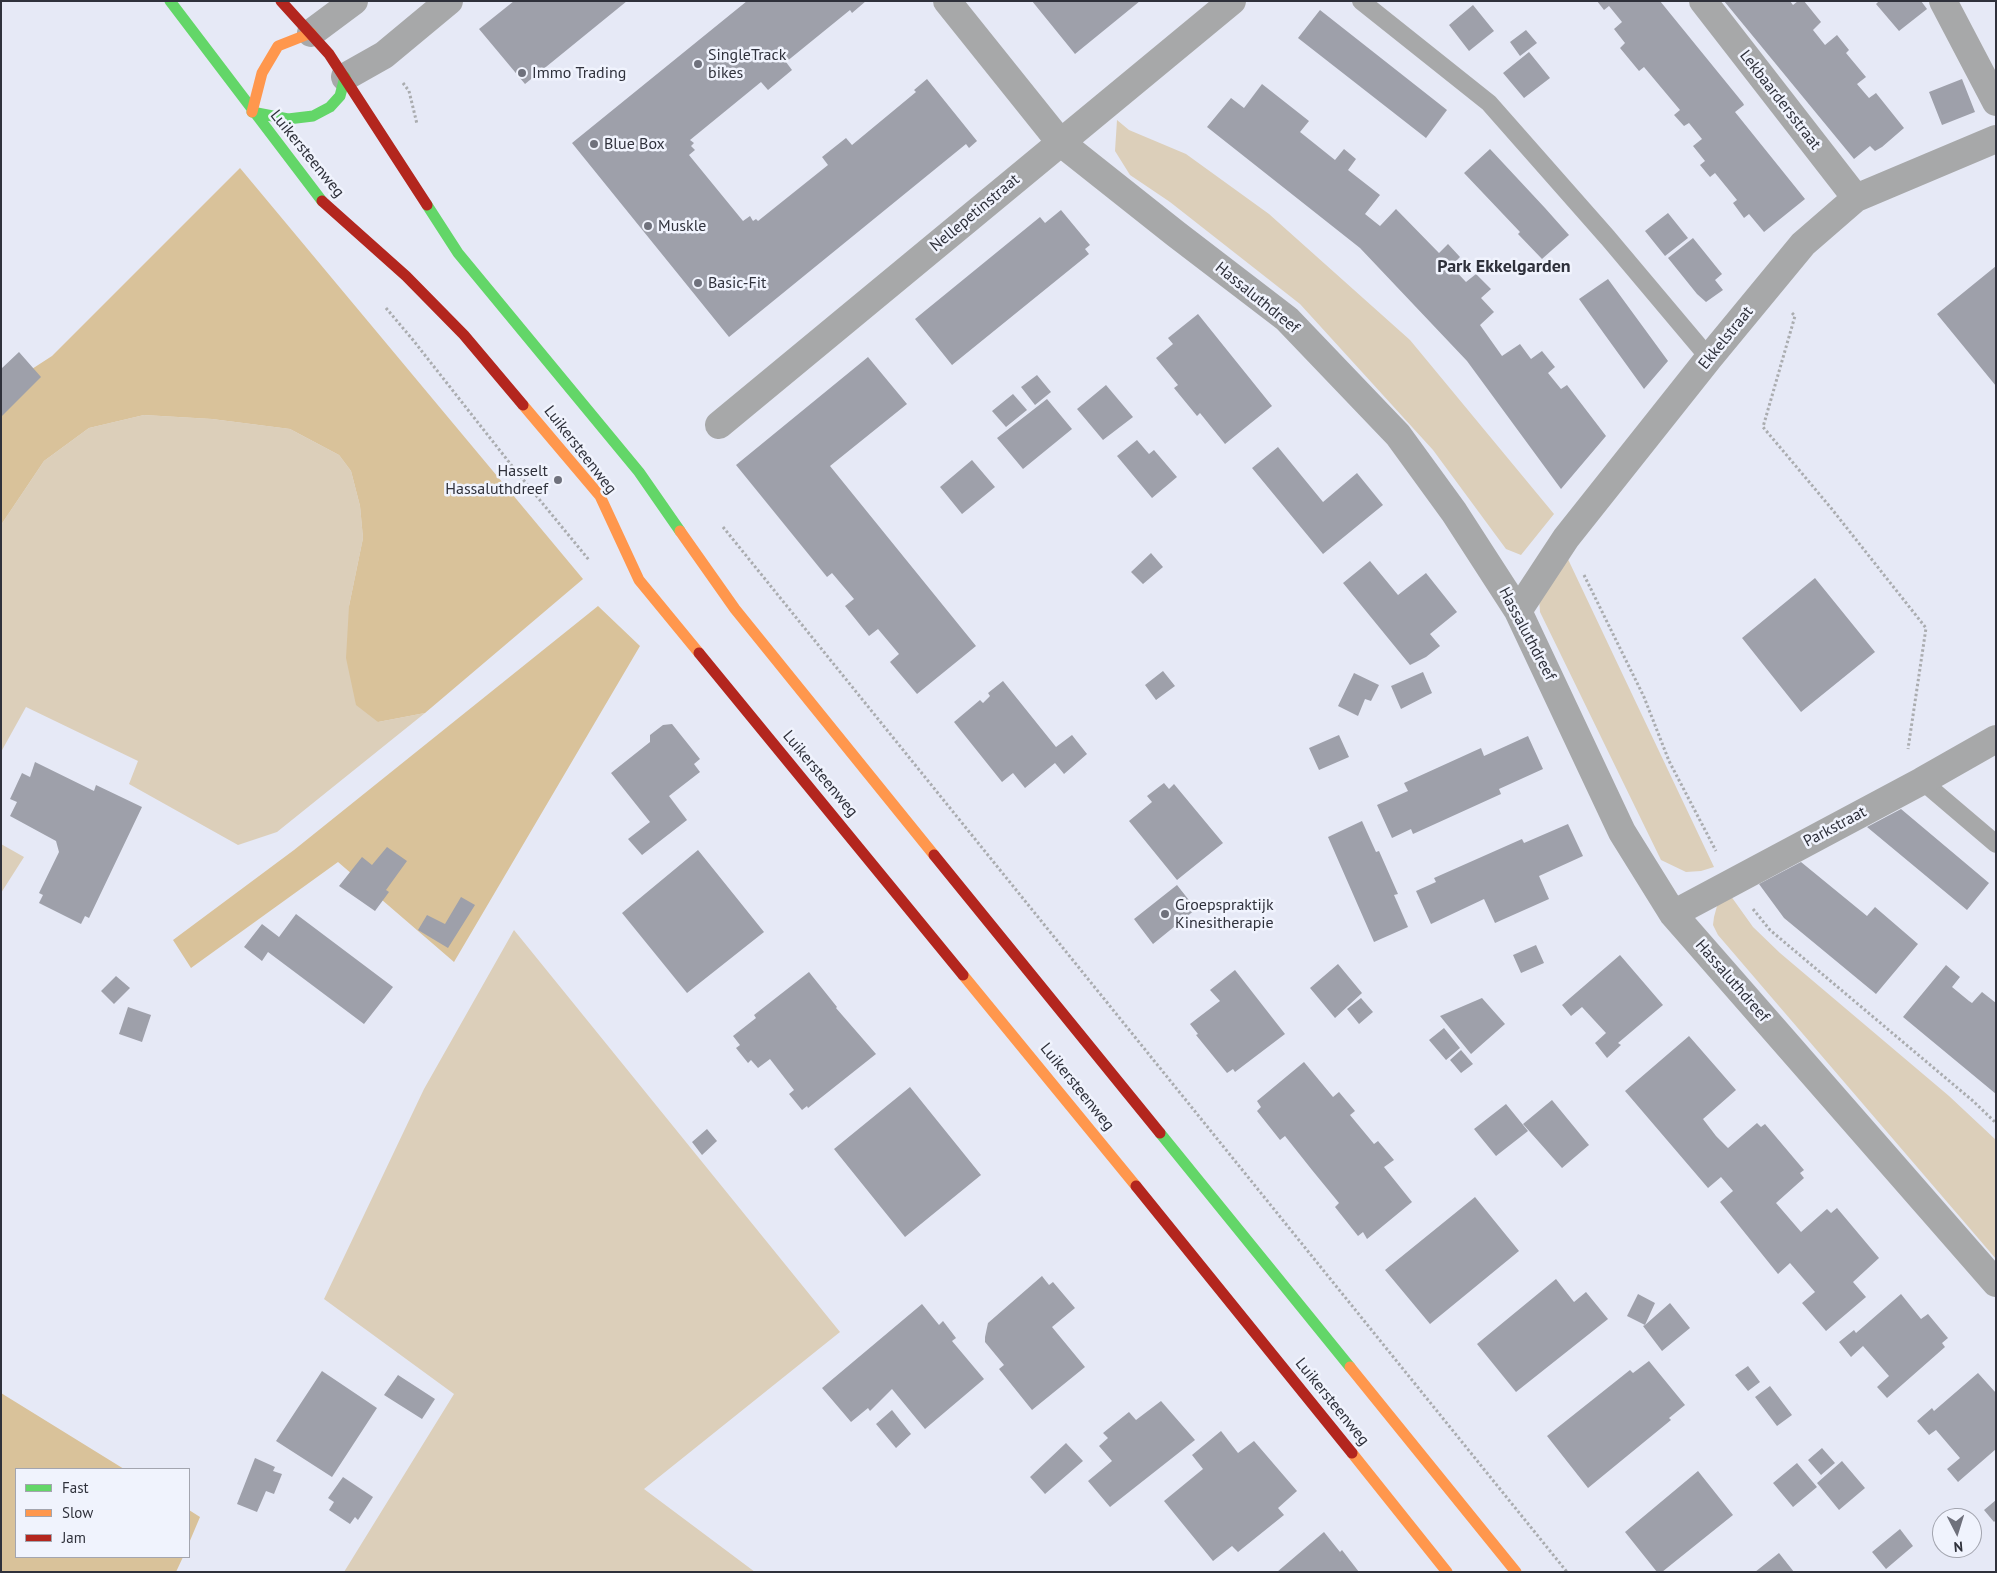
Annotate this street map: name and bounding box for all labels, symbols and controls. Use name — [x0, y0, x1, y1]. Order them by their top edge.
place label: SingleTrack bikes — [708, 45, 786, 83]
street label: Lekbaardersstraat — [1735, 46, 1825, 154]
marker: SingleTrack bikes — [692, 58, 704, 70]
place label: Immo Trading — [532, 63, 626, 83]
marker: Immo Trading — [516, 67, 528, 79]
street label: Luikersteenweg — [266, 106, 348, 202]
place label: Blue Box — [604, 134, 665, 154]
marker: Blue Box — [588, 138, 600, 150]
street label: Nellepetinstraat — [927, 170, 1023, 256]
place label: Muskle — [658, 216, 706, 236]
marker: Muskle — [642, 220, 654, 232]
district label: Park Ekkelgarden — [1437, 256, 1571, 278]
street label: Hassaluthdreef — [1211, 258, 1303, 338]
place label: Basic-Fit — [708, 273, 767, 293]
marker: Basic-Fit — [692, 277, 704, 289]
street label: Ekkelstraat — [1695, 303, 1757, 373]
street label: Luikersteenweg — [540, 402, 620, 498]
place label: Hasselt Hassaluthdreef — [445, 461, 548, 499]
marker: Hasselt Hassaluthdreef — [552, 474, 564, 486]
street label: Hassaluthdreef — [1494, 584, 1560, 684]
street label: Luikersteenweg — [778, 727, 862, 821]
street label: Parkstraat — [1800, 802, 1870, 852]
place label: Groepspraktijk Kinesitherapie — [1175, 895, 1274, 933]
marker: Groepspraktijk Kinesitherapie — [1159, 908, 1171, 920]
street label: Hassaluthdreef — [1691, 936, 1773, 1026]
street label: Luikersteenweg — [1036, 1039, 1118, 1135]
street label: Luikersteenweg — [1291, 1354, 1373, 1450]
legend — [15, 1468, 190, 1558]
text: Fast — [62, 1478, 89, 1497]
text: Slow — [62, 1503, 93, 1522]
north arrow — [1932, 1508, 1982, 1558]
text: Jam — [62, 1528, 86, 1547]
text: N — [1953, 1538, 1964, 1556]

